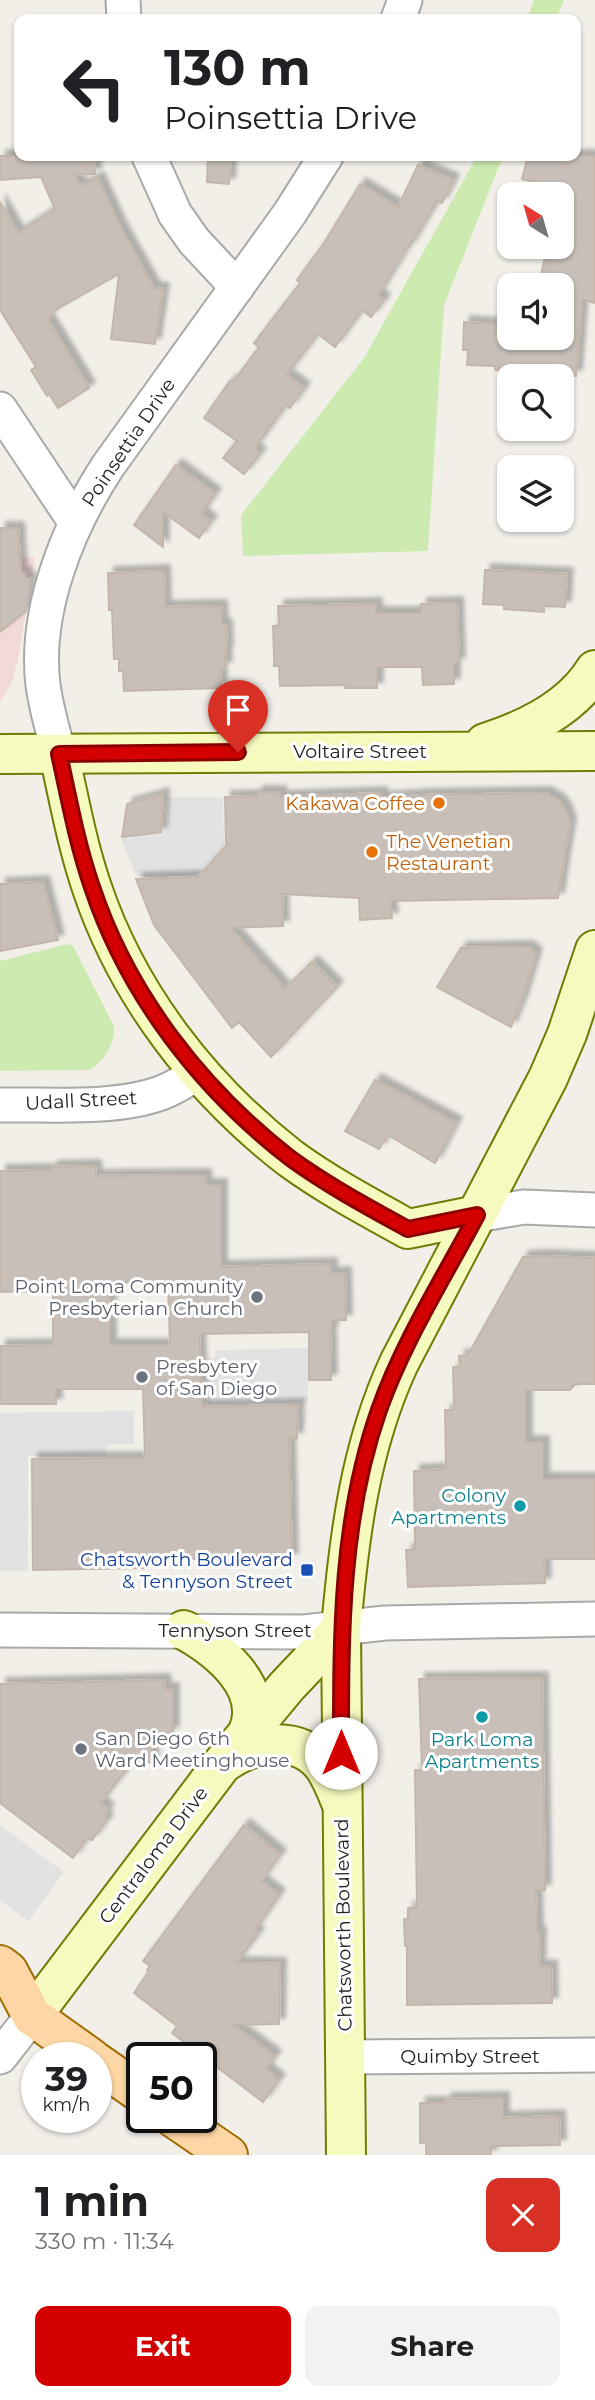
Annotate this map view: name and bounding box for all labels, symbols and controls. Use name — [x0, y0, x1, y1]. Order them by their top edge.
text: 130 m — [164, 38, 311, 97]
icon: left — [49, 42, 140, 133]
text: Poinsettia Drive — [164, 98, 417, 137]
north arrow — [497, 182, 574, 259]
map controls — [497, 182, 574, 532]
button: sound — [497, 273, 574, 350]
button: search — [497, 364, 574, 441]
street label: Poinsettia Drive — [77, 374, 180, 511]
button: layers — [497, 455, 574, 532]
pin — [208, 680, 268, 752]
icon: arrive — [219, 691, 257, 729]
street label: Voltaire Street — [293, 740, 427, 763]
place label: Kakawa Coffee — [285, 792, 425, 815]
marker: Kakawa Coffee — [431, 795, 447, 811]
place label: The Venetian Restaurant — [386, 830, 511, 875]
marker: The Venetian Restaurant — [364, 844, 380, 860]
street label: Udall Street — [25, 1086, 138, 1115]
place label: Point Loma Community Presbyterian Church — [15, 1275, 244, 1320]
marker: Point Loma Community Presbyterian Church — [249, 1289, 265, 1305]
place label: Presbytery of San Diego — [156, 1355, 277, 1400]
marker: Presbytery of San Diego — [134, 1369, 150, 1385]
place label: Colony Apartments — [391, 1484, 507, 1529]
marker: Colony Apartments — [512, 1498, 528, 1514]
place label: Chatsworth Boulevard & Tennyson Street — [80, 1548, 293, 1593]
marker: Chatsworth Boulevard & Tennyson Street — [299, 1562, 315, 1578]
street label: Tennyson Street — [158, 1619, 312, 1642]
marker: Park Loma Apartments — [474, 1709, 490, 1725]
position arrow — [304, 1716, 378, 1790]
place label: San Diego 6th Ward Meetinghouse — [95, 1727, 290, 1772]
place label: Park Loma Apartments — [425, 1728, 539, 1773]
marker: San Diego 6th Ward Meetinghouse — [73, 1741, 89, 1757]
street label: Centraloma Drive — [94, 1782, 213, 1929]
street label: Chatsworth Boulevard — [330, 1818, 357, 2032]
speed limit sign: 50 — [126, 2042, 217, 2133]
street label: Quimby Street — [400, 2045, 540, 2068]
text: 39 — [45, 2057, 88, 2100]
text: km/h — [42, 2094, 91, 2116]
text: 1 min — [35, 2175, 149, 2227]
button: close — [486, 2178, 560, 2252]
text: 330 m · 11:34 — [35, 2227, 174, 2255]
button: Exit — [35, 2306, 291, 2386]
button: Share — [305, 2306, 560, 2386]

